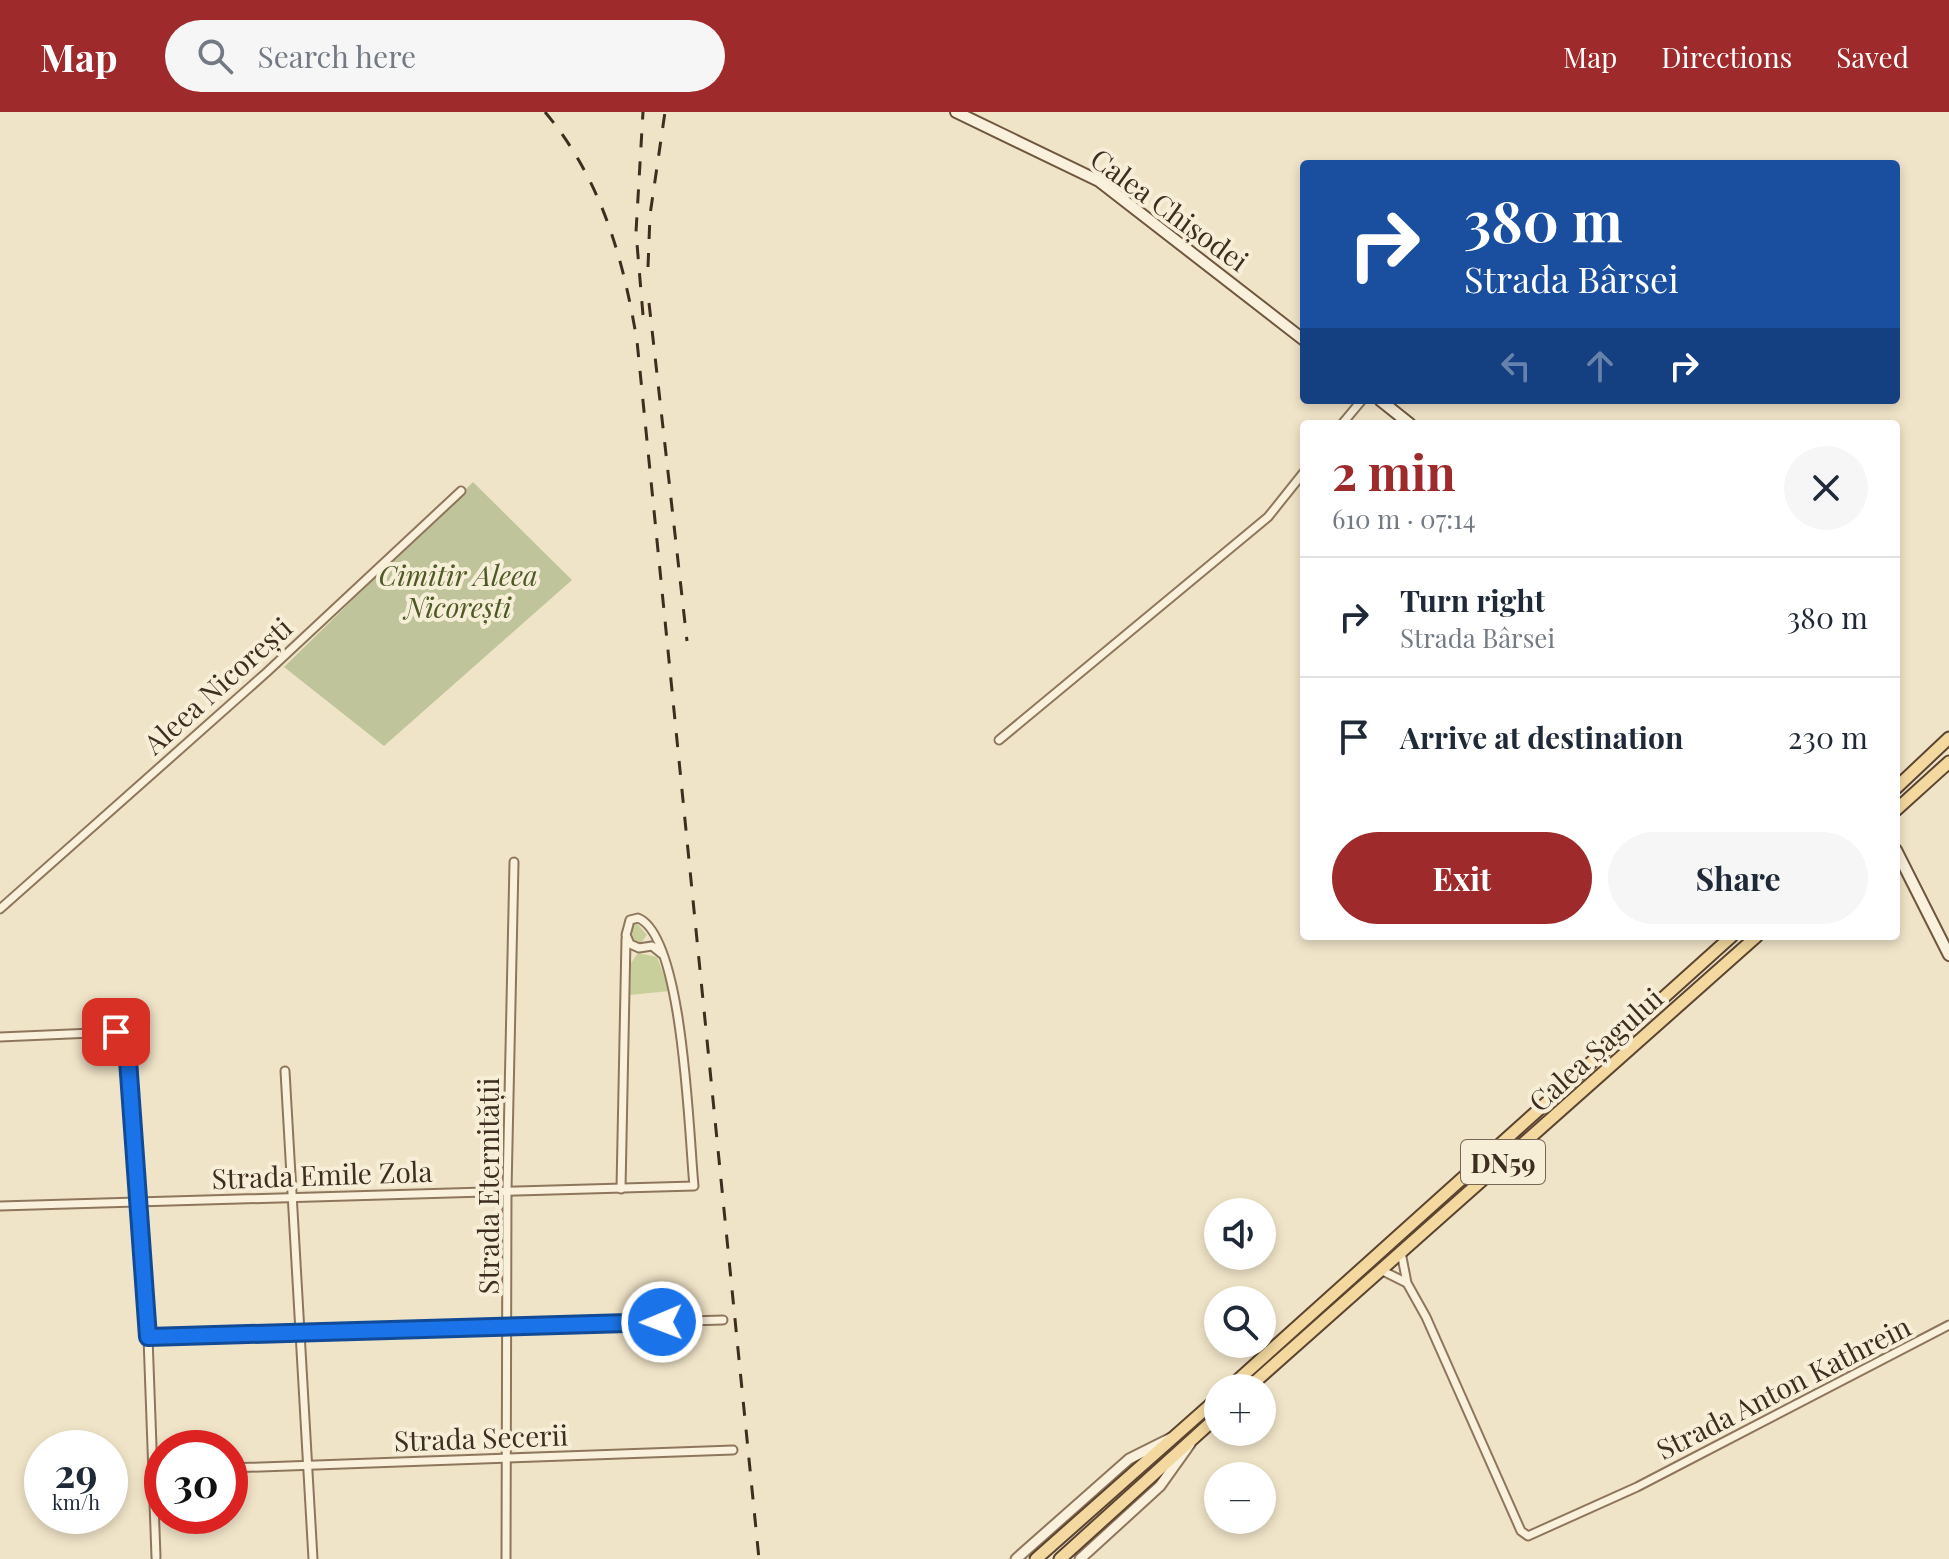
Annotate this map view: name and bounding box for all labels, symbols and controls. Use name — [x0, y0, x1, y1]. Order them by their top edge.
search box — [165, 20, 725, 92]
text: Map — [40, 31, 117, 82]
icon: search — [193, 34, 237, 78]
text: Search here — [257, 36, 416, 76]
text: Map — [1563, 38, 1617, 75]
text: Directions — [1661, 38, 1792, 75]
text: Saved — [1836, 38, 1909, 75]
street label: Calea Chișodei — [1084, 139, 1256, 279]
text: 380 m — [1464, 182, 1623, 257]
icon: right — [1332, 192, 1436, 296]
text: Strada Bârsei — [1464, 254, 1679, 302]
icon: left — [1494, 344, 1538, 388]
icon: ahead — [1578, 344, 1622, 388]
icon: right — [1662, 344, 1706, 388]
text: 2 min — [1332, 439, 1456, 503]
button: close — [1784, 446, 1868, 530]
text: 610 m · 07:14 — [1332, 501, 1476, 536]
park label: Cimitir Aleea Nicorești — [378, 556, 538, 625]
text: Turn right — [1400, 580, 1545, 620]
icon: right — [1332, 595, 1376, 639]
text: 380 m — [1787, 597, 1868, 637]
street label: Aleea Nicorești — [134, 609, 299, 762]
text: Strada Bârsei — [1400, 620, 1555, 655]
icon: arrive — [1332, 715, 1376, 759]
text: Arrive at destination — [1400, 717, 1683, 757]
text: 230 m — [1788, 717, 1868, 757]
button: Exit — [1332, 832, 1592, 924]
button: Share — [1608, 832, 1868, 924]
street label: Calea Șagului — [1520, 979, 1670, 1119]
pin — [82, 998, 150, 1066]
icon: arrive — [94, 1010, 138, 1054]
street label: Strada Eternității — [469, 1078, 506, 1294]
road number: DN59 — [1461, 1140, 1545, 1184]
street label: Strada Emile Zola — [211, 1152, 433, 1196]
map controls — [1204, 1198, 1276, 1534]
button: sound — [1204, 1198, 1276, 1270]
position arrow — [620, 1280, 704, 1364]
button: search — [1204, 1286, 1276, 1358]
street label: Strada Anton Kathrein — [1650, 1307, 1917, 1467]
button: + — [1204, 1374, 1276, 1446]
street label: Strada Secerii — [393, 1415, 569, 1459]
speed limit sign: 30 — [144, 1430, 248, 1534]
text: 29 — [54, 1445, 98, 1498]
button: − — [1204, 1462, 1276, 1534]
text: km/h — [52, 1488, 100, 1515]

